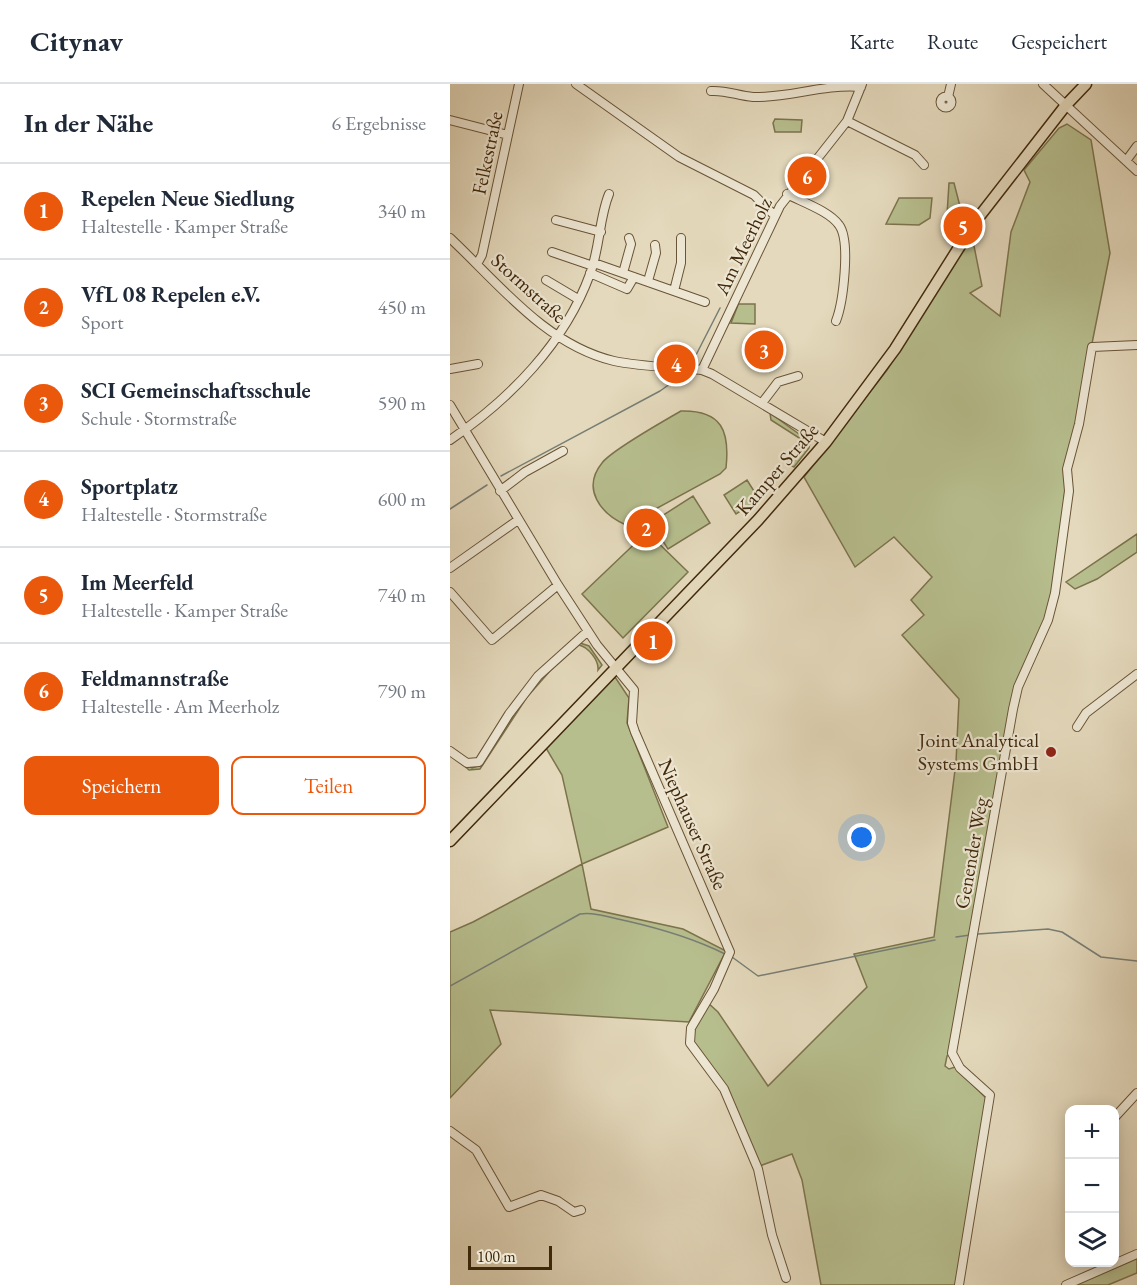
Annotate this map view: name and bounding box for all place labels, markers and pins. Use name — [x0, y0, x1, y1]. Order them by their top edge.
pin: 6 — [788, 154, 826, 199]
pin: 5 — [944, 204, 982, 248]
pin: 3 — [744, 328, 784, 372]
pin: 4 — [656, 342, 696, 386]
pin: 2 — [626, 506, 666, 550]
pin: 1 — [634, 618, 672, 664]
place label: Joint Analytical Systems GmbH — [917, 727, 1039, 776]
marker: Joint Analytical Systems GmbH — [1044, 745, 1058, 759]

